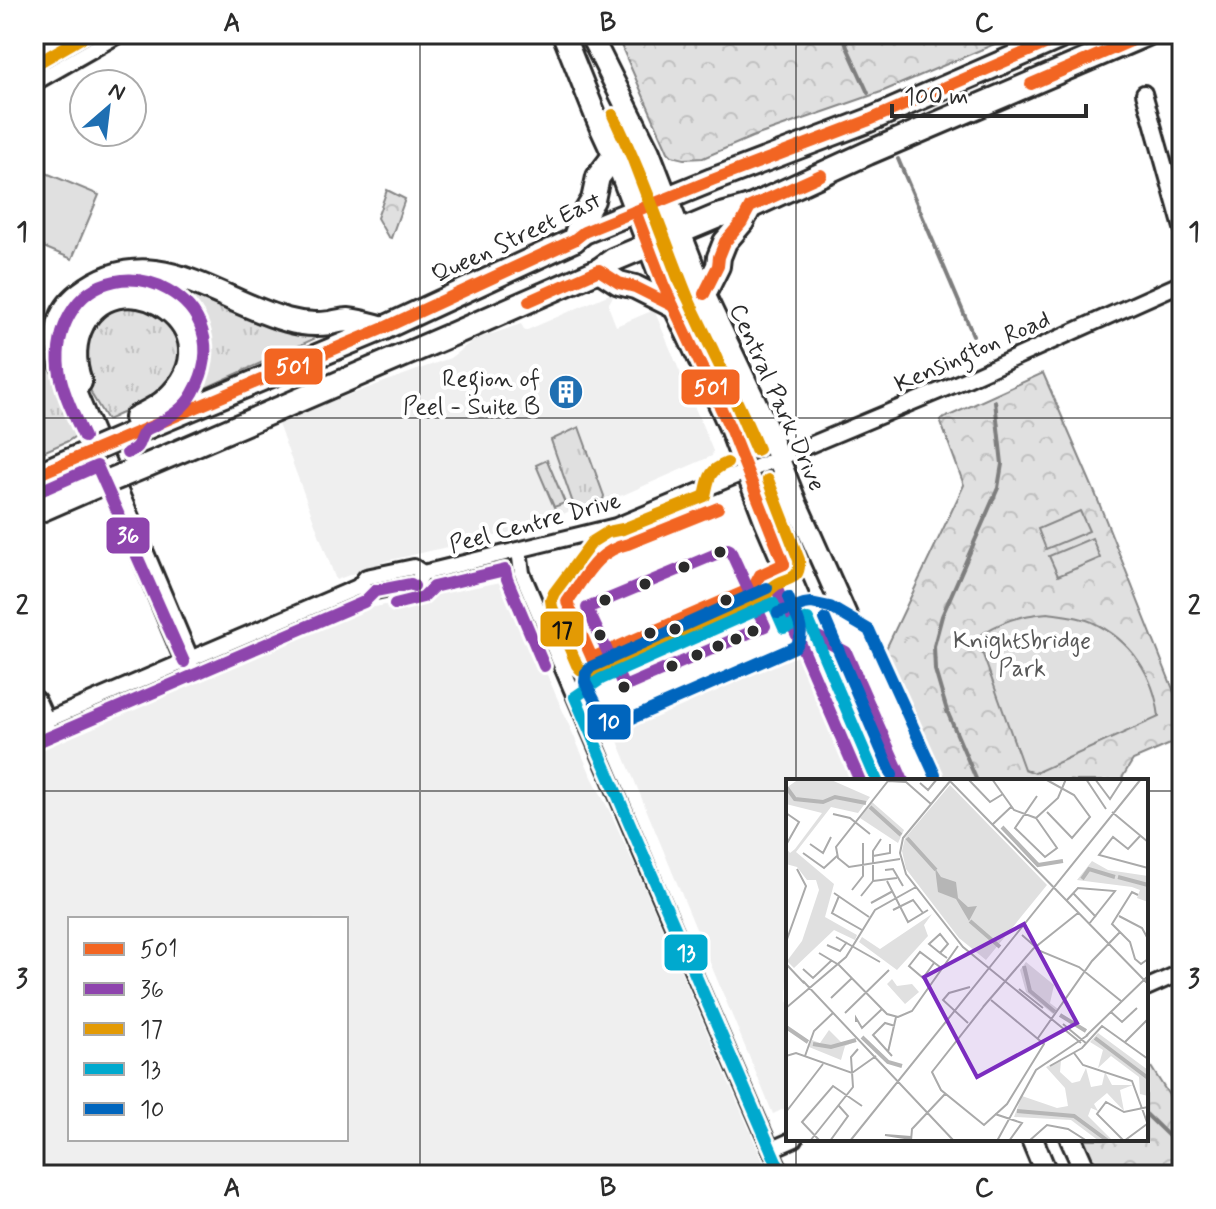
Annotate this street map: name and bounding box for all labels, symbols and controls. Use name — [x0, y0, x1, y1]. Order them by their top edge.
text: A — [223, 7, 241, 41]
text: B — [600, 7, 616, 41]
text: C — [975, 7, 994, 41]
north arrow — [68, 68, 148, 148]
scale bar — [892, 68, 1086, 118]
text: N — [103, 76, 129, 108]
text: 100 m — [904, 82, 968, 113]
street label: Queen Street East — [427, 185, 607, 291]
text: 1 — [16, 216, 28, 250]
text: 1 — [1188, 216, 1200, 250]
street label: Central Park Drive — [721, 299, 832, 496]
street label: Kensington Road — [890, 304, 1056, 403]
line badge: 501 — [263, 347, 324, 386]
text: 501 — [276, 354, 310, 382]
place label: Region of Peel - Suite B — [403, 364, 540, 423]
line badge: 501 — [680, 368, 741, 406]
building icon: Region of Peel - Suite B — [547, 373, 585, 411]
text: 501 — [694, 375, 728, 403]
street label: Peel Centre Drive — [446, 486, 625, 561]
line badge: 36 — [105, 516, 151, 555]
text: 36 — [117, 523, 139, 551]
unlabelled marker — [712, 544, 728, 560]
unlabelled marker — [676, 559, 692, 575]
unlabelled marker — [637, 576, 653, 592]
text: 2 — [16, 590, 29, 624]
text: 2 — [1188, 590, 1201, 624]
unlabelled marker — [597, 592, 613, 608]
unlabelled marker — [718, 592, 734, 608]
line badge: 17 — [539, 610, 585, 648]
text: 17 — [552, 617, 572, 645]
unlabelled marker — [667, 621, 683, 637]
unlabelled marker — [745, 623, 761, 639]
unlabelled marker — [642, 625, 658, 641]
park label: Knightsbridge Park — [953, 626, 1091, 685]
unlabelled marker — [592, 627, 608, 643]
unlabelled marker — [728, 631, 744, 647]
unlabelled marker — [710, 638, 726, 654]
unlabelled marker — [689, 647, 705, 663]
unlabelled marker — [664, 658, 680, 674]
unlabelled marker — [616, 679, 632, 695]
line badge: 10 — [586, 703, 632, 741]
text: 10 — [598, 709, 620, 737]
inset map — [786, 779, 1148, 1141]
legend — [68, 917, 348, 1141]
line badge: 13 — [663, 933, 709, 972]
text: 501 — [140, 935, 177, 966]
text: 13 — [676, 940, 696, 968]
text: 3 — [16, 963, 28, 997]
text: 3 — [1188, 963, 1200, 997]
text: 36 — [140, 975, 164, 1006]
text: 17 — [140, 1015, 163, 1046]
text: 13 — [140, 1055, 161, 1086]
text: 10 — [140, 1095, 164, 1126]
text: A — [223, 1172, 241, 1206]
text: B — [600, 1172, 616, 1206]
text: C — [975, 1172, 994, 1206]

